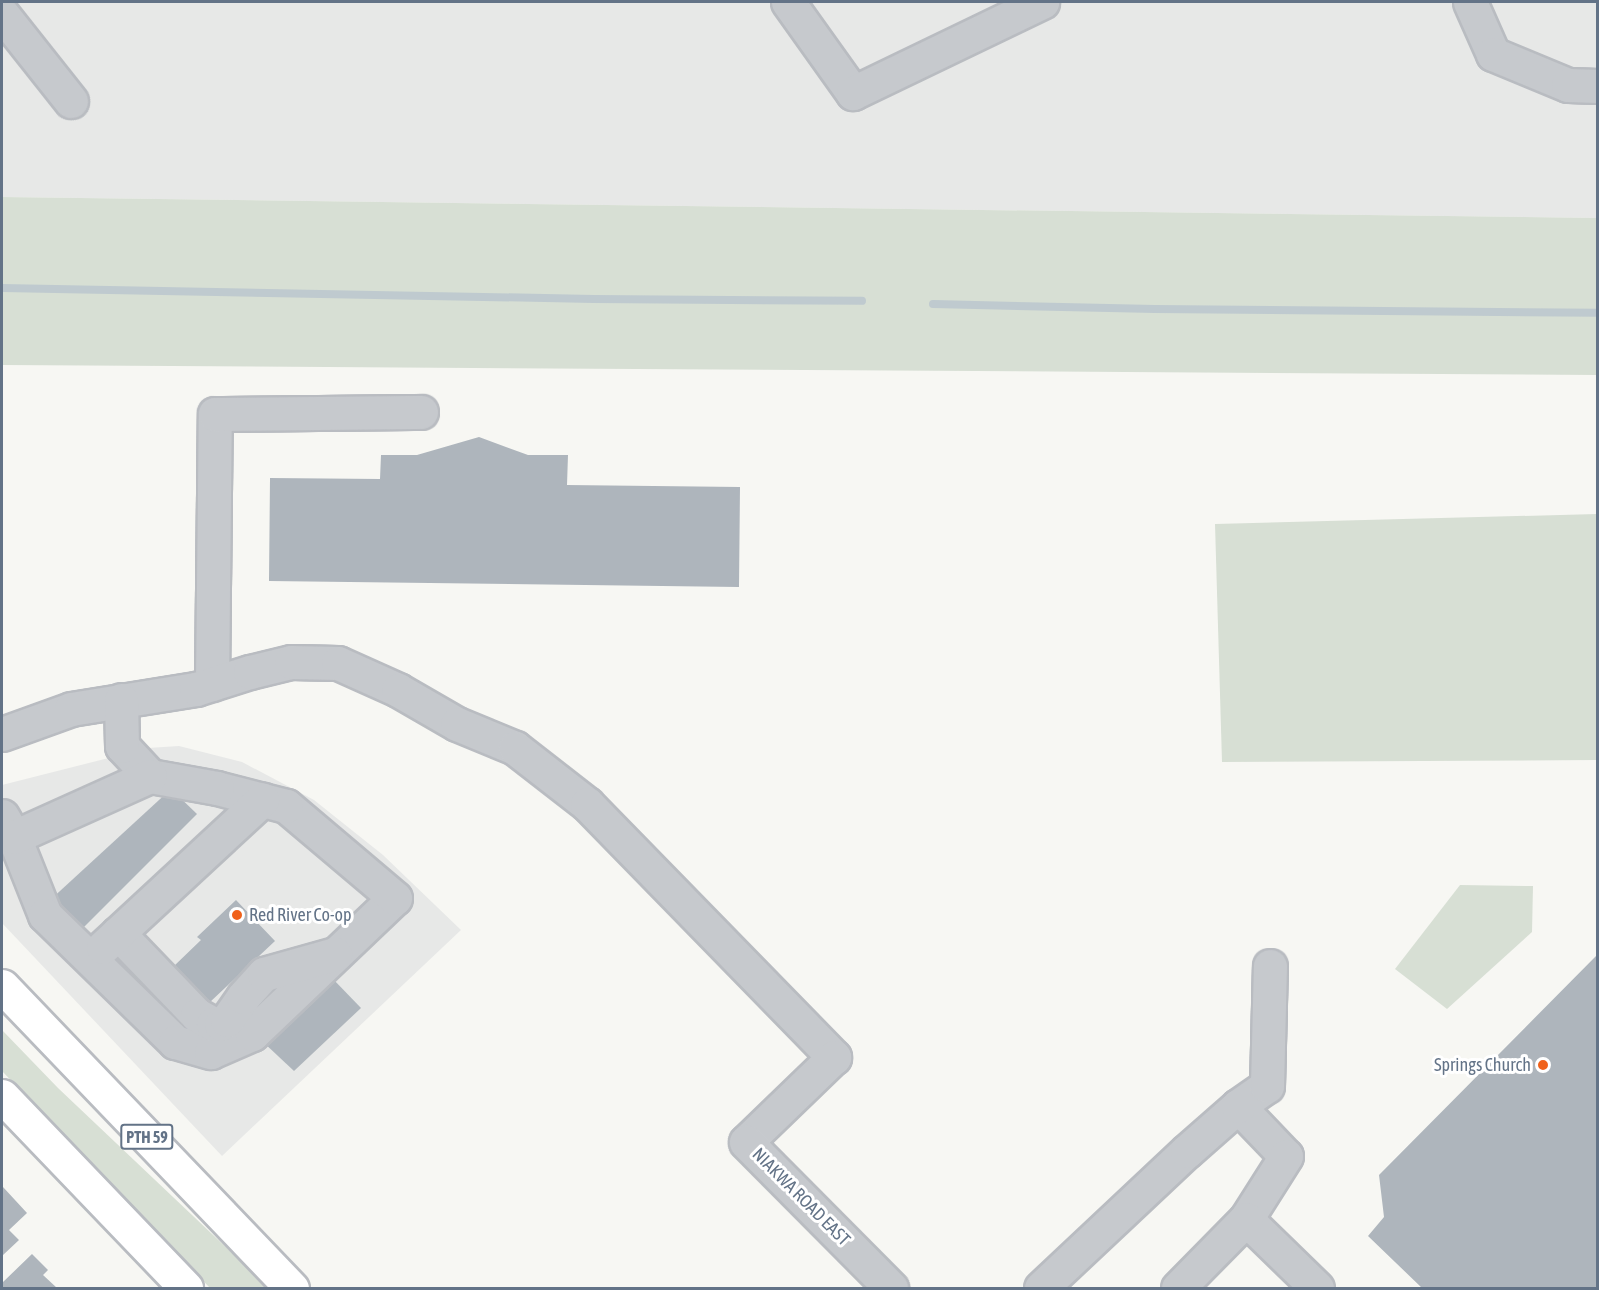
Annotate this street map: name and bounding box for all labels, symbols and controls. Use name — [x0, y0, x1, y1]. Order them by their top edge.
place label: Red River Co-op — [249, 904, 351, 926]
marker: Red River Co-op — [230, 908, 244, 922]
place label: Springs Church — [1434, 1054, 1531, 1076]
marker: Springs Church — [1536, 1058, 1550, 1072]
road number: PTH 59 — [120, 1124, 174, 1150]
street label: NIAKWA ROAD EAST — [748, 1144, 854, 1250]

